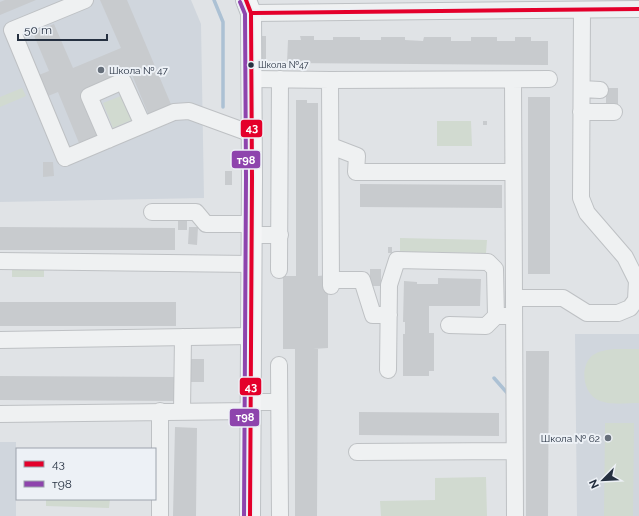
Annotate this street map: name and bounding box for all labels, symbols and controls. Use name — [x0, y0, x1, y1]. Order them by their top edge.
scale bar — [18, 16, 107, 42]
text: 50 m — [24, 23, 52, 37]
marker: Школа №47 — [246, 60, 256, 70]
place label: Школа №47 — [258, 60, 309, 70]
marker: Школа № 47 — [96, 65, 106, 75]
place label: Школа № 47 — [109, 65, 168, 76]
line badge: 43 — [240, 119, 263, 138]
text: 43 — [246, 122, 258, 135]
line badge: т98 — [231, 150, 261, 169]
text: т98 — [237, 154, 256, 167]
line badge: 43 — [239, 377, 262, 396]
text: 43 — [245, 381, 257, 394]
line badge: т98 — [229, 408, 260, 427]
text: т98 — [236, 411, 255, 424]
place label: Школа № 62 — [541, 433, 600, 444]
marker: Школа № 62 — [603, 433, 613, 443]
legend — [16, 448, 156, 500]
text: 43 — [52, 457, 65, 471]
north arrow — [583, 460, 623, 500]
text: т98 — [52, 477, 72, 491]
text: N — [587, 477, 602, 490]

